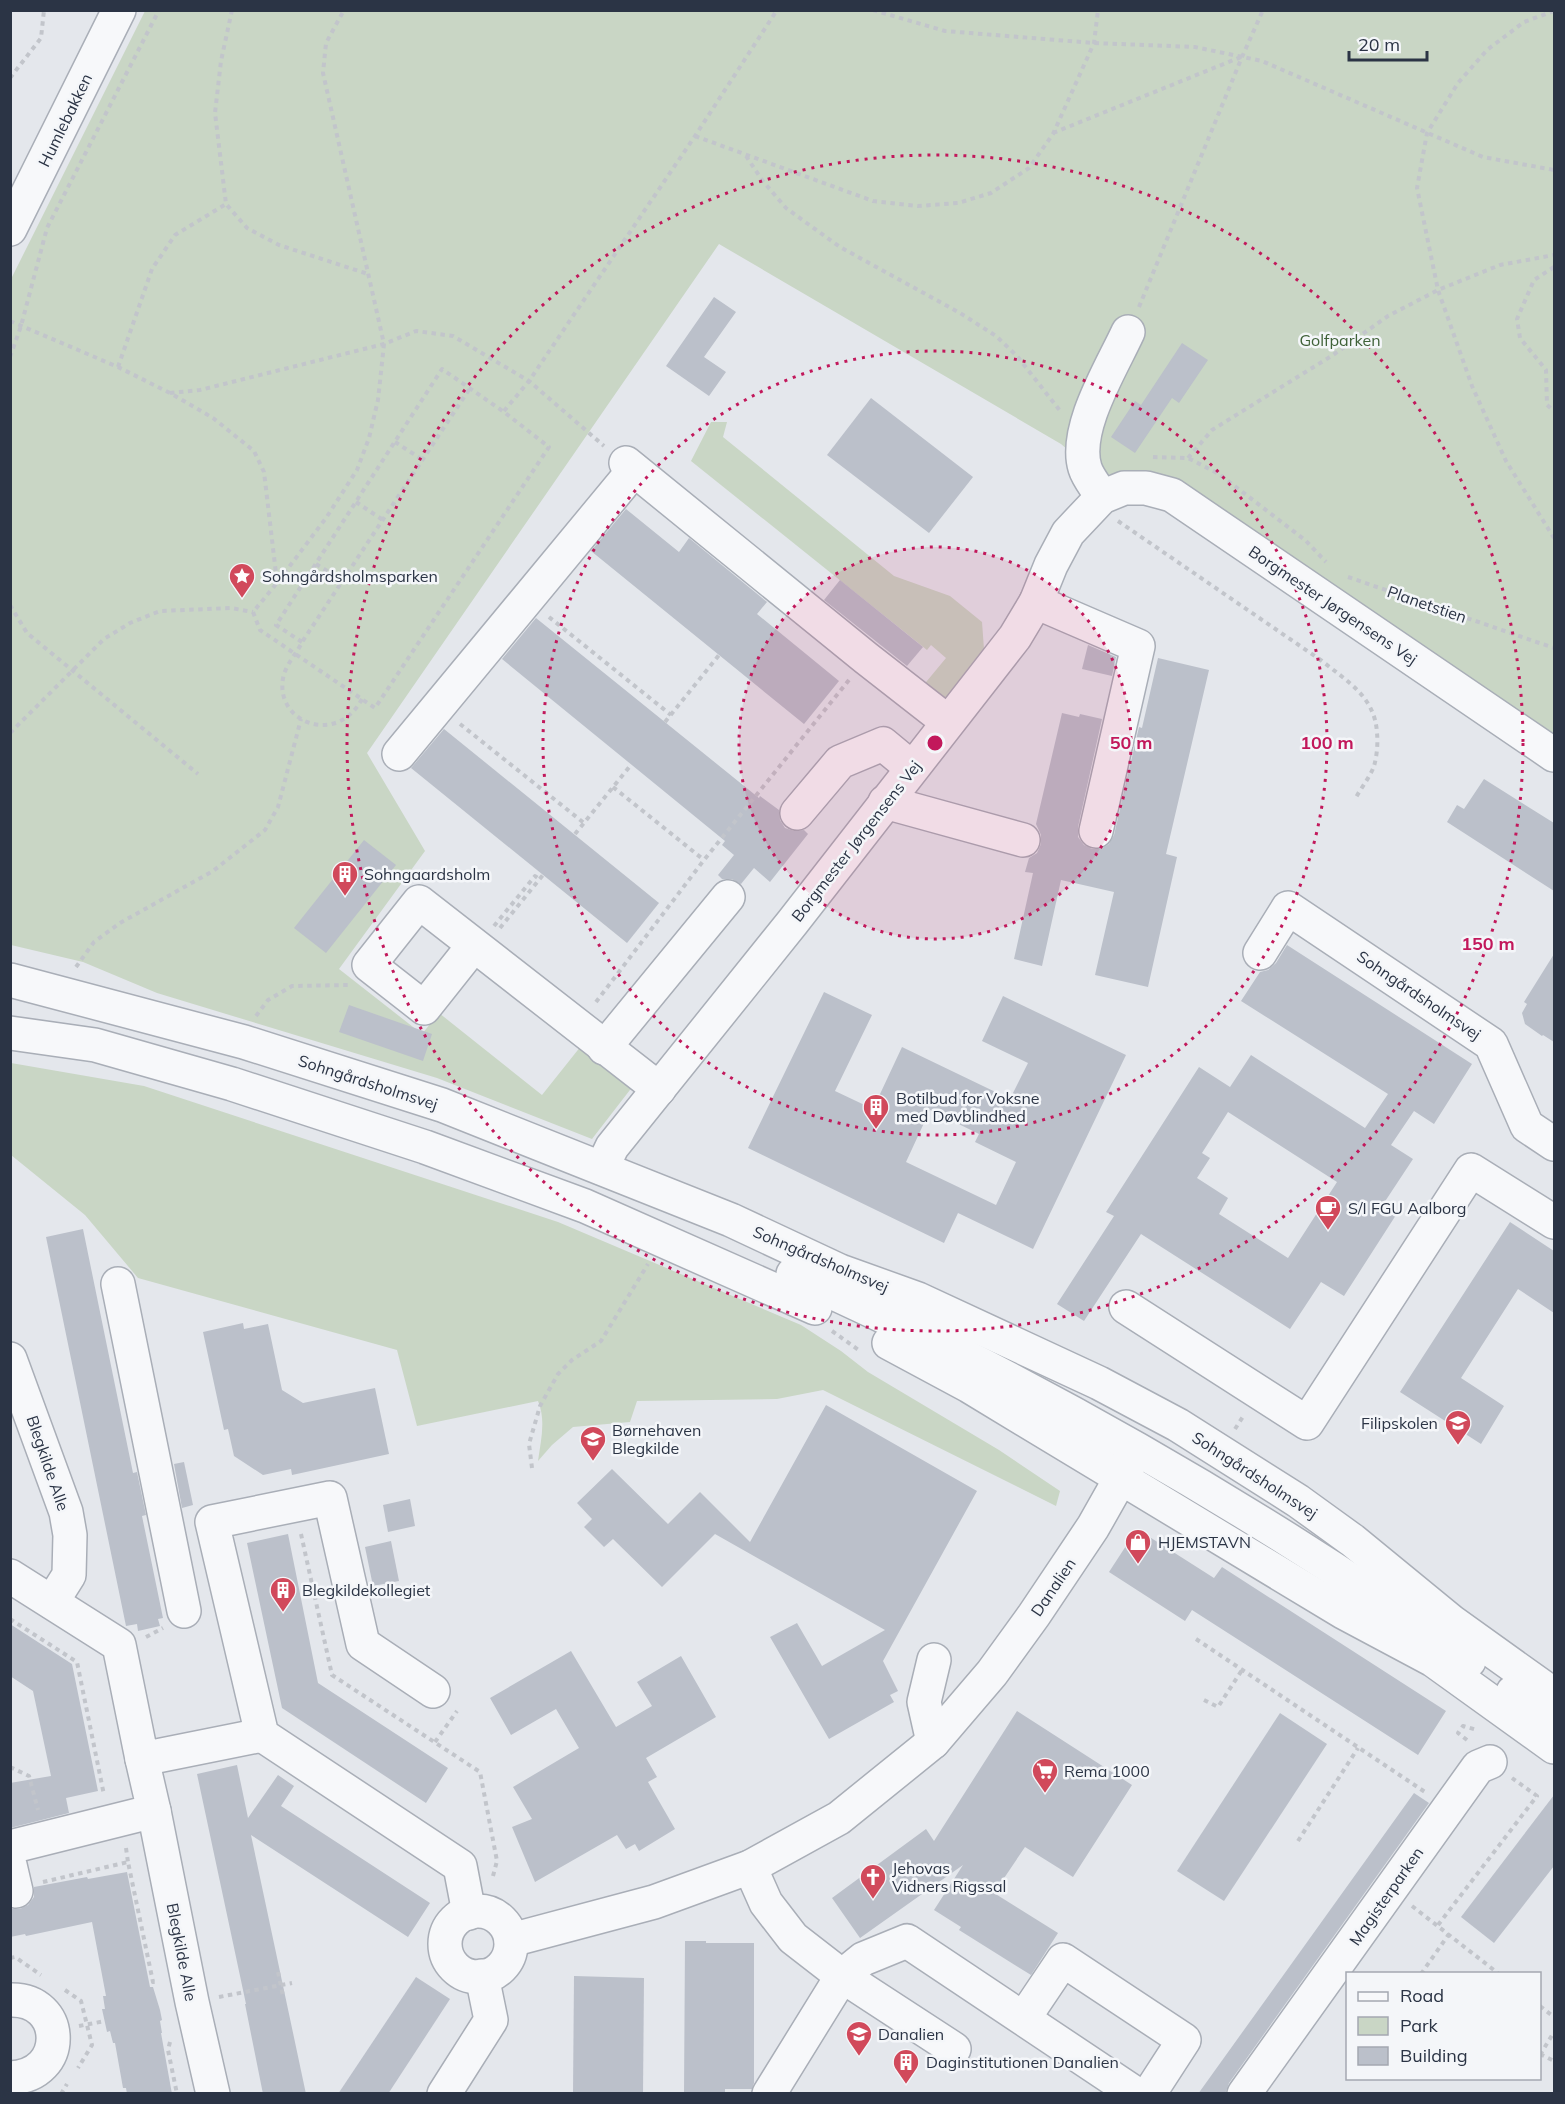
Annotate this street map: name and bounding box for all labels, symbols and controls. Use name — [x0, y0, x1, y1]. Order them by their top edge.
scale bar — [1349, 24, 1427, 62]
text: 20 m — [1358, 33, 1400, 56]
street label: Humlebakken — [34, 70, 96, 170]
park label: Golfparken — [1299, 330, 1381, 350]
street label: Borgmester Jørgensens Vej — [1245, 541, 1421, 669]
place icon: Sohngårdsholmsparken — [227, 561, 257, 599]
place label: Sohngårdsholmsparken — [262, 566, 438, 586]
street label: Planetstien — [1385, 581, 1469, 627]
text: 50 m — [1110, 731, 1152, 754]
text: 100 m — [1300, 731, 1354, 754]
centre of rings — [925, 733, 945, 753]
street label: Borgmester Jørgensens Vej — [787, 756, 925, 926]
building icon: Sohngaardsholm — [330, 859, 360, 897]
place label: Sohngaardsholm — [364, 864, 490, 884]
text: 150 m — [1461, 932, 1515, 955]
street label: Sohngårdsholmsvej — [1353, 946, 1485, 1044]
street label: Sohngårdsholmsvej — [296, 1050, 440, 1114]
place label: Botilbud for Voksne med Døvblindhed — [896, 1088, 1040, 1126]
building icon: Botilbud for Voksne med Døvblindhed — [861, 1092, 891, 1130]
cafe icon: S/I FGU Aalborg — [1313, 1193, 1343, 1231]
place label: S/I FGU Aalborg — [1348, 1198, 1466, 1218]
street label: Sohngårdsholmsvej — [750, 1221, 892, 1297]
school or university icon: Filipskolen — [1443, 1408, 1473, 1446]
street label: Blegkilde Alle — [22, 1413, 74, 1513]
place label: Filipskolen — [1361, 1413, 1438, 1433]
place label: Børnehaven Blegkilde — [612, 1420, 701, 1458]
school or university icon: Børnehaven Blegkilde — [578, 1424, 608, 1462]
street label: Sohngårdsholmsvej — [1189, 1427, 1321, 1523]
shop icon: HJEMSTAVN — [1123, 1527, 1153, 1565]
place label: HJEMSTAVN — [1158, 1532, 1251, 1552]
street label: Danalien — [1026, 1554, 1080, 1620]
building icon: Blegkildekollegiet — [268, 1575, 298, 1613]
place label: Blegkildekollegiet — [302, 1580, 431, 1600]
supermarket icon: Rema 1000 — [1030, 1756, 1060, 1794]
place label: Rema 1000 — [1064, 1761, 1150, 1781]
street label: Magisterparken — [1345, 1843, 1427, 1949]
place label: Jehovas Vidners Rigssal — [892, 1858, 1006, 1896]
church icon: Jehovas Vidners Rigssal — [858, 1862, 888, 1900]
street label: Blegkilde Alle — [163, 1901, 201, 2003]
legend — [1346, 1972, 1541, 2080]
text: Road — [1400, 1984, 1444, 2007]
text: Park — [1400, 2014, 1439, 2037]
school or university icon: Danalien — [844, 2019, 874, 2057]
place label: Danalien — [878, 2024, 944, 2044]
text: Building — [1400, 2044, 1468, 2067]
building icon: Daginstitutionen Danalien — [891, 2047, 921, 2085]
place label: Daginstitutionen Danalien — [926, 2052, 1119, 2072]

